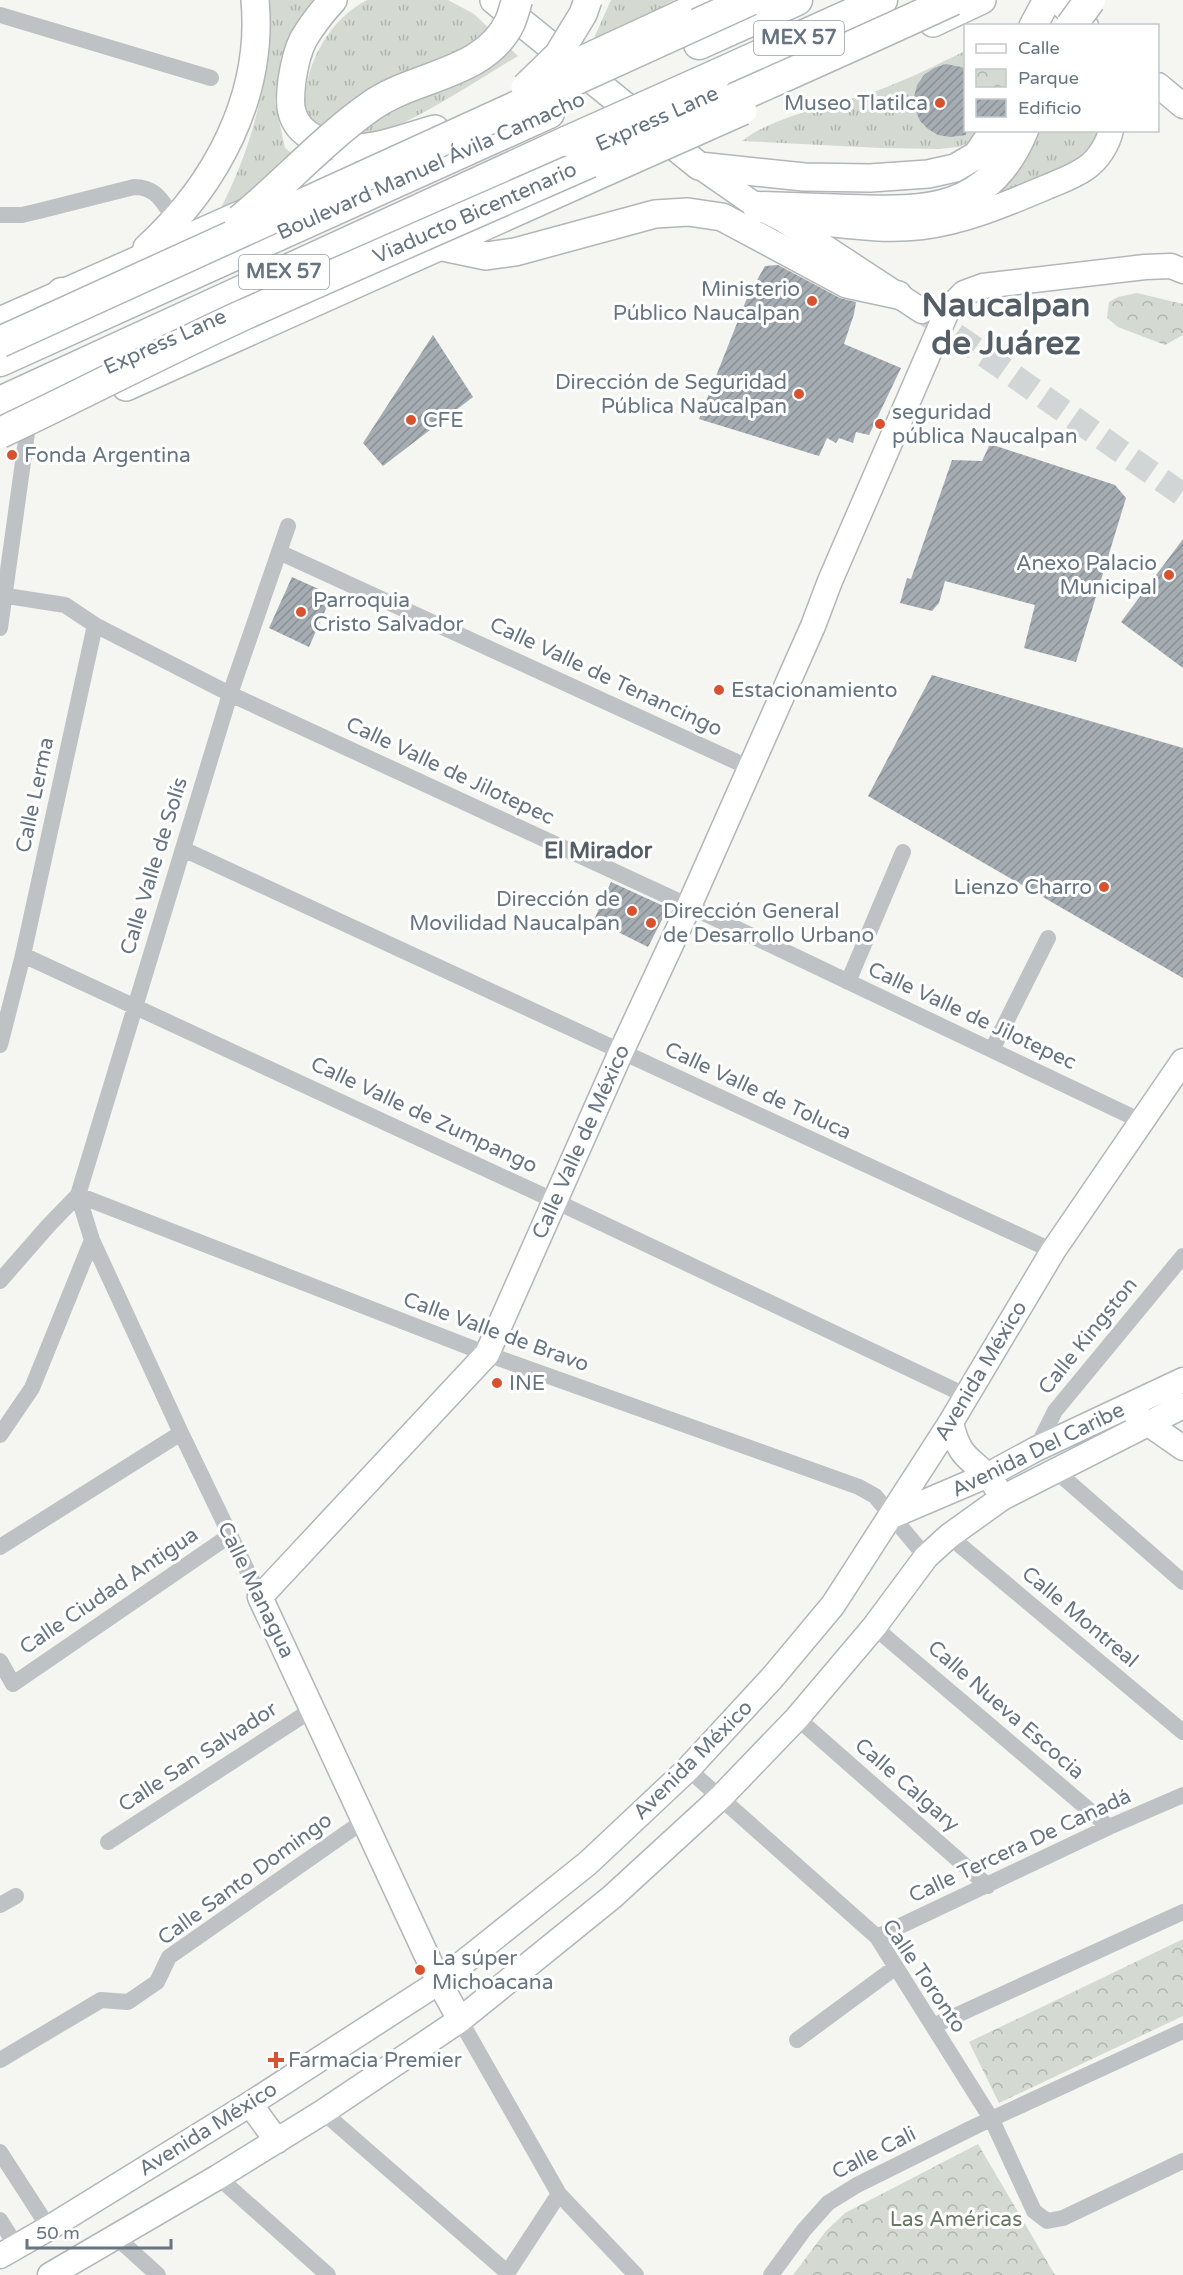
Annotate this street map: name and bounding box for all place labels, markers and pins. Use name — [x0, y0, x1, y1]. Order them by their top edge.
place label: Museo Tlatilca — [784, 91, 928, 116]
marker: Museo Tlatilca — [933, 96, 947, 110]
place label: Ministerio Público Naucalpan — [613, 277, 800, 326]
marker: Ministerio Público Naucalpan — [805, 294, 819, 308]
place label: Dirección de Seguridad Pública Naucalpan — [555, 370, 787, 419]
marker: Dirección de Seguridad Pública Naucalpan — [792, 387, 806, 401]
place label: seguridad pública Naucalpan — [892, 400, 1078, 449]
place label: CFE — [423, 408, 464, 433]
marker: CFE — [404, 413, 418, 427]
marker: seguridad pública Naucalpan — [873, 417, 887, 431]
place label: Fonda Argentina — [24, 443, 191, 468]
marker: Fonda Argentina — [5, 448, 19, 462]
place label: Anexo Palacio Municipal — [1016, 551, 1157, 600]
marker: Anexo Palacio Municipal — [1162, 568, 1176, 582]
place label: Parroquia Cristo Salvador — [313, 588, 464, 637]
marker: Parroquia Cristo Salvador — [294, 605, 308, 619]
place label: Estacionamiento — [731, 678, 897, 703]
marker: Estacionamiento — [712, 683, 726, 697]
place label: Lienzo Charro — [954, 875, 1092, 900]
marker: Lienzo Charro — [1097, 880, 1111, 894]
place label: Dirección de Movilidad Naucalpan — [409, 887, 620, 936]
place label: Dirección General de Desarrollo Urbano — [663, 899, 874, 948]
marker: Dirección de Movilidad Naucalpan — [625, 904, 639, 918]
marker: Dirección General de Desarrollo Urbano — [644, 916, 658, 930]
place label: INE — [509, 1371, 545, 1396]
marker: INE — [490, 1376, 504, 1390]
place label: La súper Michoacana — [432, 1946, 553, 1995]
marker: La súper Michoacana — [413, 1963, 427, 1977]
place label: Farmacia Premier — [288, 2048, 462, 2073]
marker: Farmacia Premier — [269, 2053, 283, 2067]

